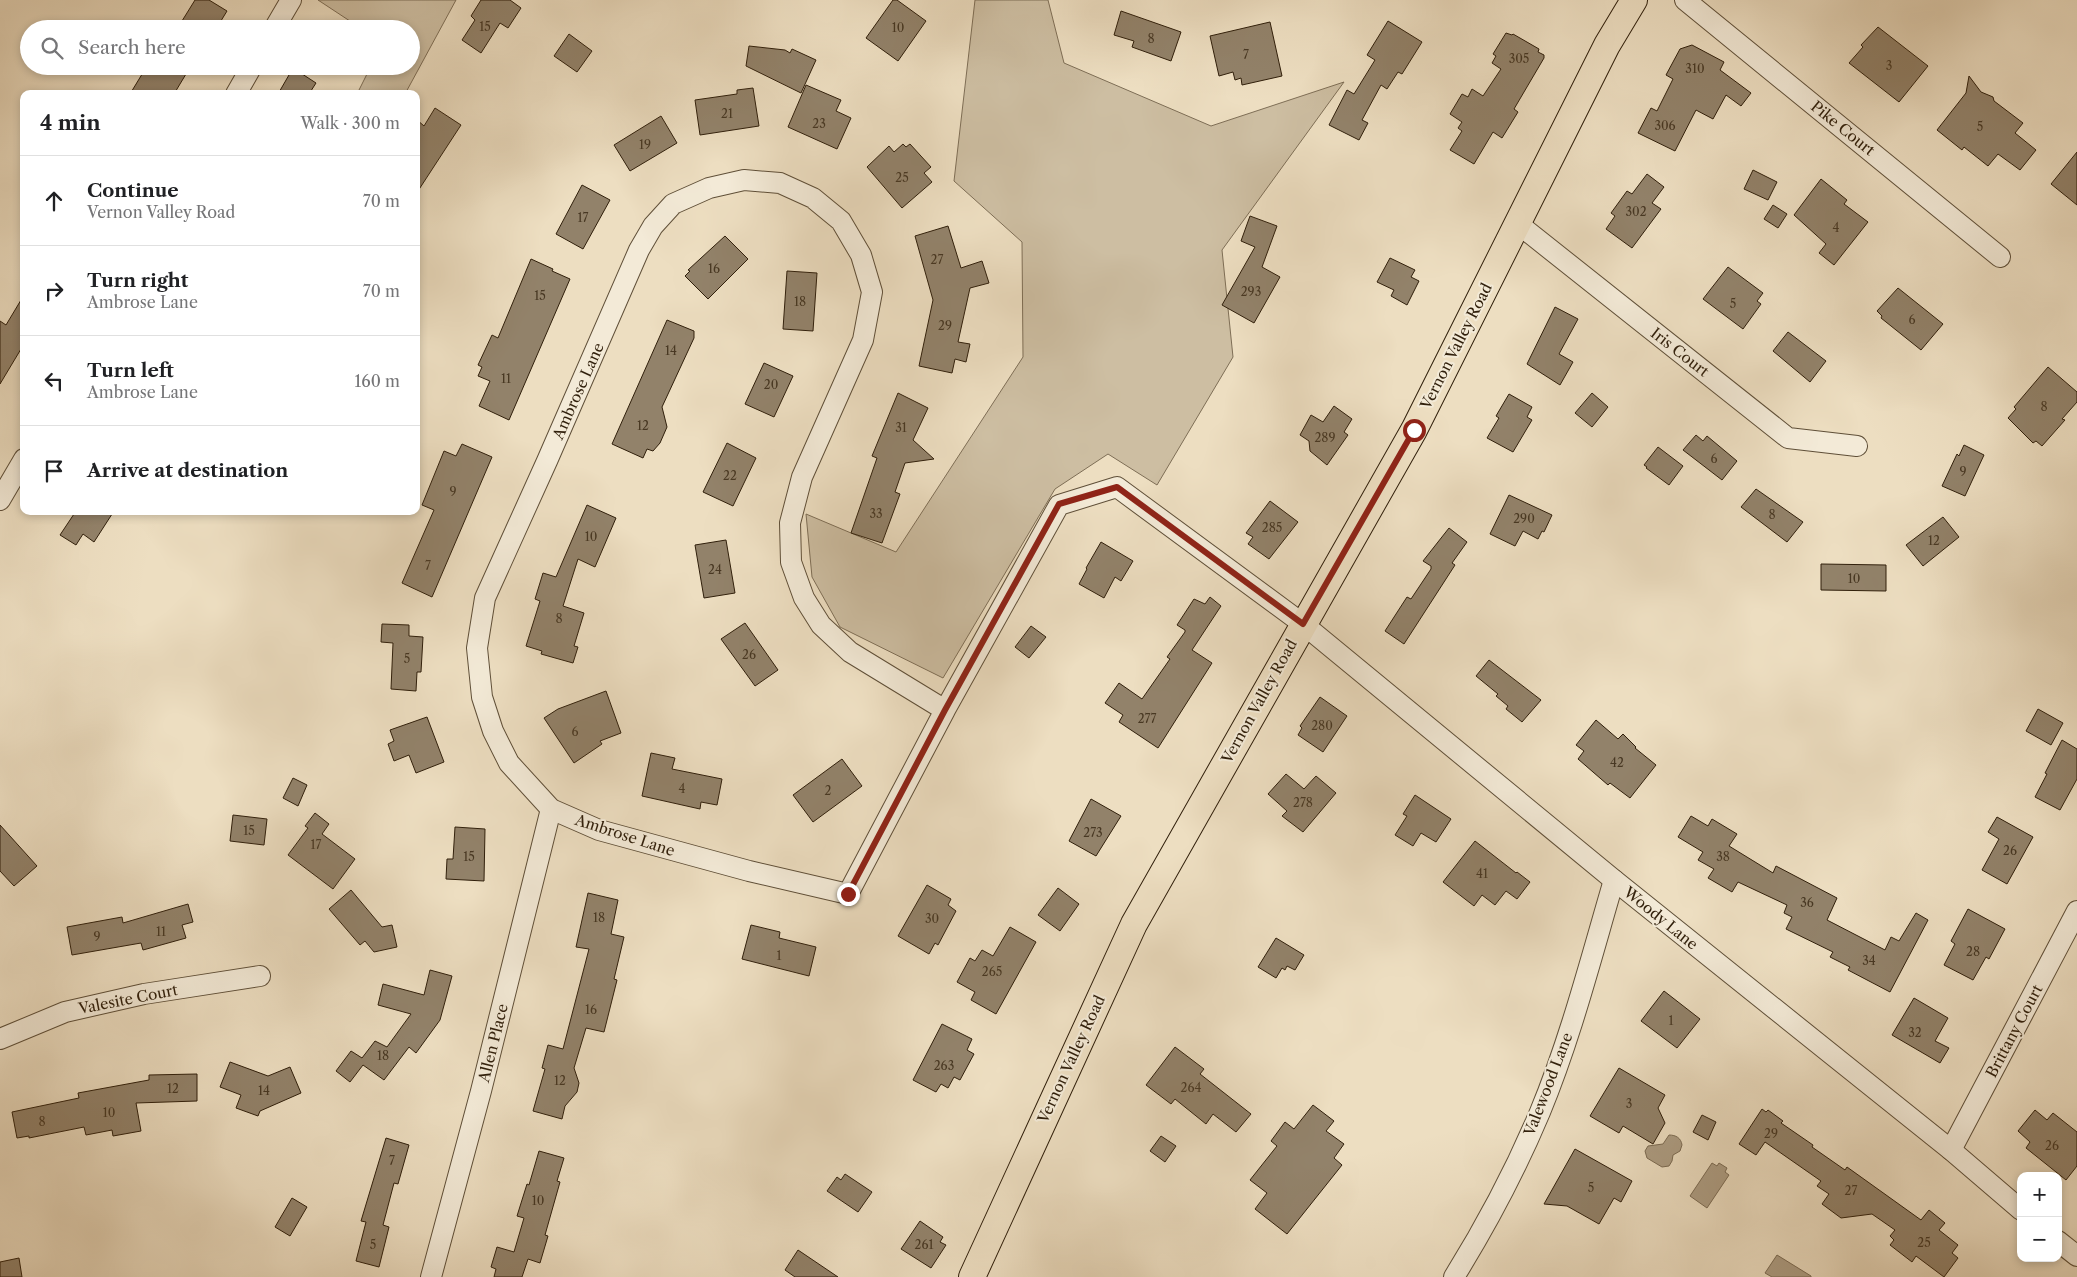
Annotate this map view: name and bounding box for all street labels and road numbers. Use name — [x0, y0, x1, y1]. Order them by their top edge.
street label: Pike Court — [1807, 97, 1879, 160]
street label: Vernon Valley Road — [1416, 280, 1496, 413]
street label: Iris Court — [1647, 323, 1713, 381]
street label: Ambrose Lane — [548, 340, 608, 443]
street label: Vernon Valley Road — [1217, 636, 1301, 767]
street label: Ambrose Lane — [572, 810, 677, 860]
street label: Woody Lane — [1619, 882, 1702, 954]
street label: Valesite Court — [76, 980, 180, 1018]
street label: Brittany Court — [1982, 981, 2047, 1081]
street label: Vernon Valley Road — [1033, 992, 1109, 1127]
street label: Allen Place — [474, 1002, 512, 1085]
street label: Valewood Lane — [1519, 1030, 1576, 1139]

